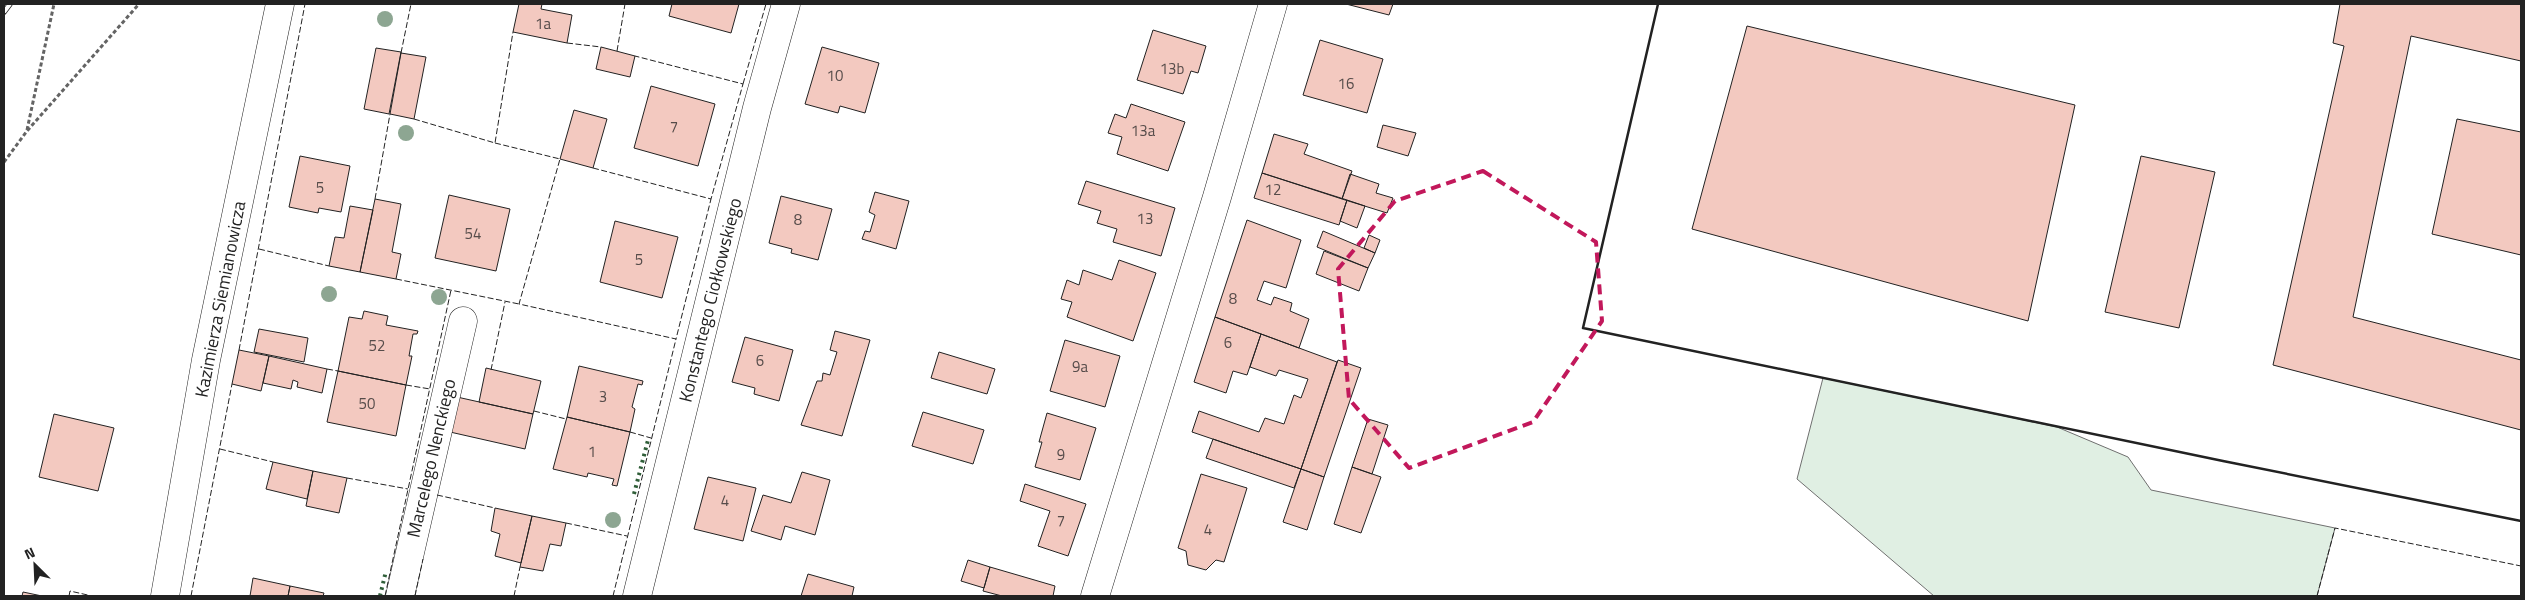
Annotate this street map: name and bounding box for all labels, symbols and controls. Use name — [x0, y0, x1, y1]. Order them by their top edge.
house number: 1a — [535, 12, 551, 35]
house number: 13b — [1160, 57, 1184, 80]
house number: 10 — [827, 64, 843, 87]
house number: 16 — [1338, 72, 1354, 95]
house number: 7 — [670, 115, 678, 138]
house number: 13a — [1131, 119, 1156, 142]
house number: 5 — [316, 176, 324, 199]
house number: 12 — [1265, 178, 1281, 201]
street label: Konstantego Ciołkowskiego — [672, 195, 748, 405]
street label: Kazimierza Siemianowicza — [188, 199, 252, 399]
house number: 13 — [1137, 207, 1153, 230]
house number: 8 — [794, 208, 802, 231]
house number: 54 — [465, 222, 481, 245]
house number: 5 — [635, 248, 643, 271]
house number: 8 — [1229, 287, 1237, 310]
house number: 6 — [1224, 331, 1232, 354]
house number: 52 — [369, 334, 385, 357]
house number: 6 — [756, 349, 764, 372]
house number: 9a — [1072, 355, 1088, 378]
street label: Marcelego Nenckiego — [400, 376, 462, 540]
house number: 3 — [599, 385, 607, 408]
house number: 50 — [359, 392, 375, 415]
house number: 1 — [588, 440, 596, 463]
house number: 9 — [1057, 443, 1065, 466]
house number: 4 — [721, 489, 729, 512]
house number: 7 — [1057, 509, 1065, 532]
house number: 4 — [1204, 518, 1212, 541]
north arrow — [10, 540, 60, 590]
text: N — [21, 541, 38, 564]

